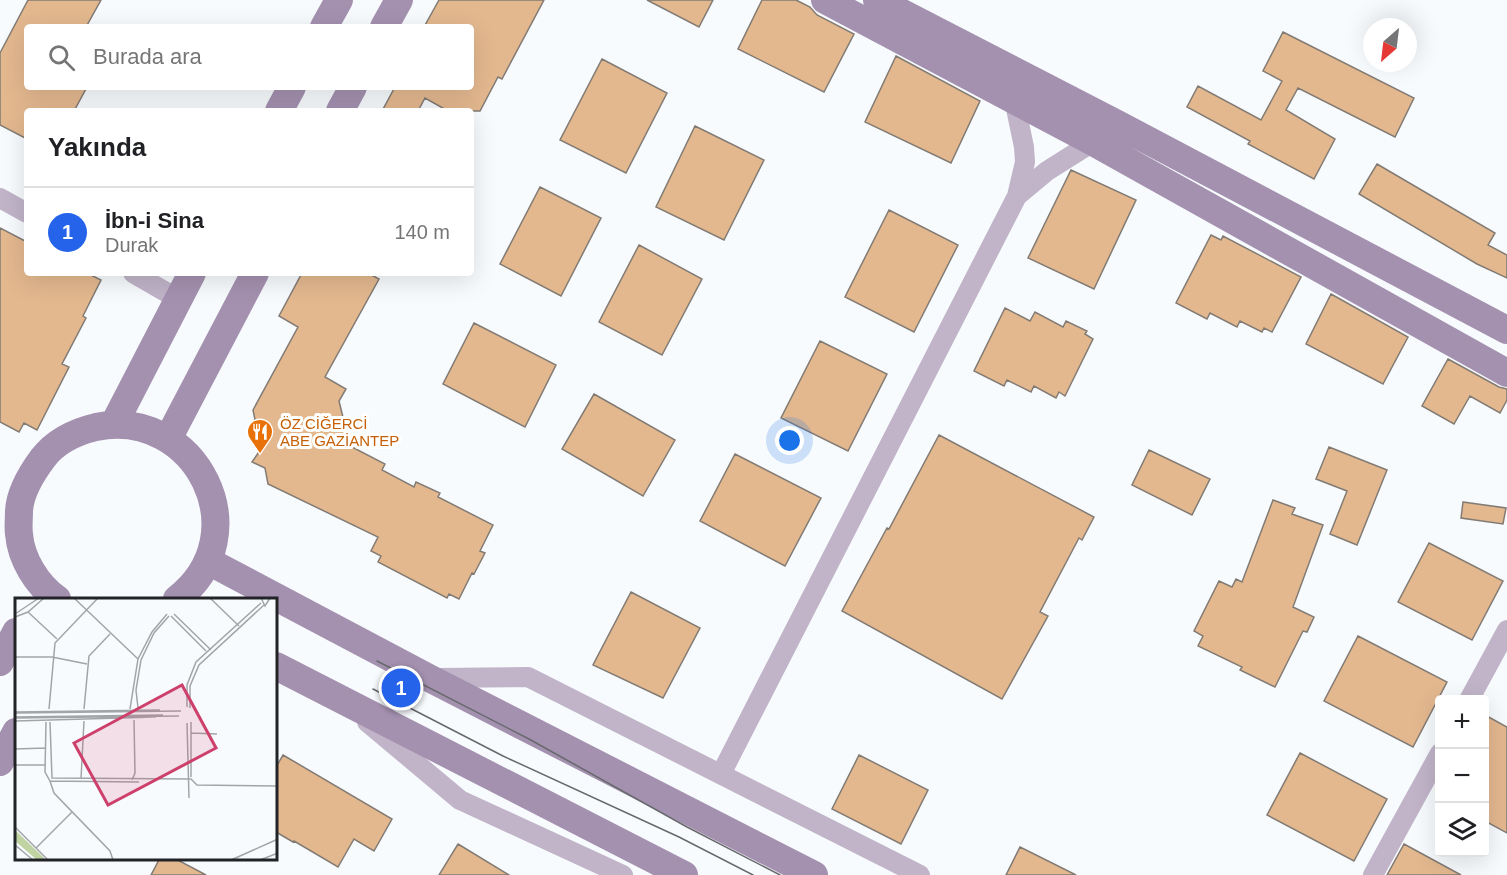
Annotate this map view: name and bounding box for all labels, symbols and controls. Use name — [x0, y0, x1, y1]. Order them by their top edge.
north arrow — [1363, 18, 1417, 72]
search box — [24, 24, 474, 90]
icon: search — [45, 41, 78, 74]
text: Burada ara — [93, 44, 202, 69]
text: Yakında — [48, 132, 146, 162]
text: İbn-i Sina — [105, 208, 204, 233]
text: 1 — [62, 221, 73, 243]
text: 140 m — [394, 221, 450, 243]
text: Durak — [105, 234, 158, 256]
place label: ÖZ CİĞERCİ ABE GAZİANTEP — [280, 415, 399, 449]
restaurant icon: ÖZ CİĞERCİ ABE GAZİANTEP — [245, 417, 275, 455]
your location — [775, 426, 804, 455]
inset map — [15, 598, 278, 860]
pin: 1 — [382, 666, 420, 710]
map controls — [1435, 695, 1489, 857]
button: + — [1435, 695, 1489, 749]
button: − — [1435, 749, 1489, 803]
button: layers — [1435, 803, 1489, 857]

